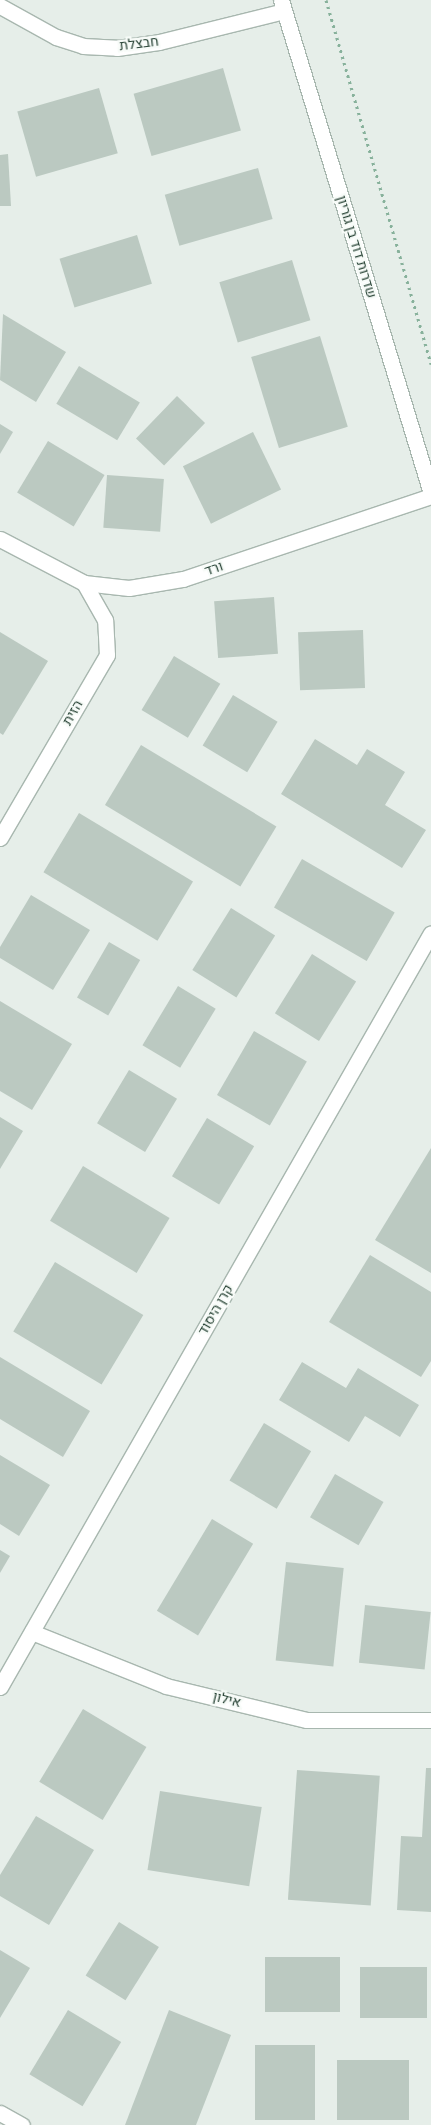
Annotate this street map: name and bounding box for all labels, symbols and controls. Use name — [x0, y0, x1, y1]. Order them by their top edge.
street label: חבצלת — [118, 33, 160, 55]
street label: שדרות דוד בן גוריון — [332, 194, 380, 300]
street label: ורד — [203, 558, 225, 580]
street label: הזית — [59, 697, 87, 729]
street label: קרן היסוד — [195, 1282, 237, 1338]
street label: אילון — [211, 1688, 243, 1712]

